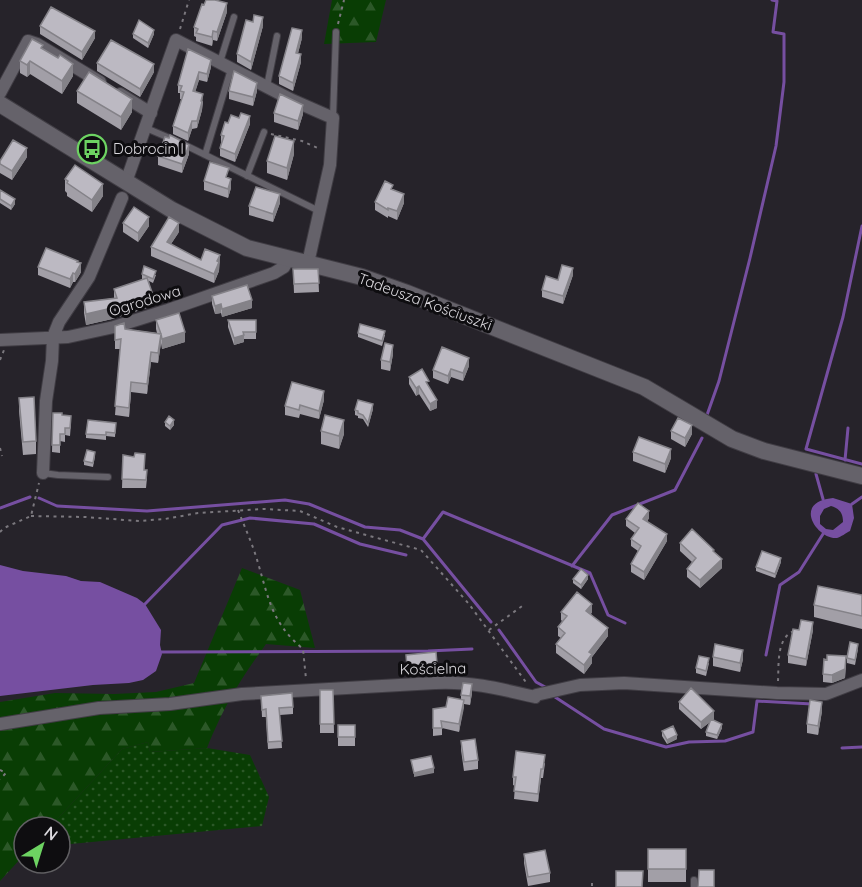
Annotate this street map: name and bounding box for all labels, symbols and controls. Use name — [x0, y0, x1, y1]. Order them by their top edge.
bus stop icon: Dobrocin I — [76, 133, 108, 165]
place label: Dobrocin I — [113, 139, 184, 158]
street label: Tadeusza Kościuszki — [356, 268, 495, 335]
street label: Ogrodowa — [107, 281, 183, 320]
street label: Kościelna — [400, 658, 466, 679]
north arrow — [12, 815, 72, 875]
text: N — [40, 822, 62, 845]

